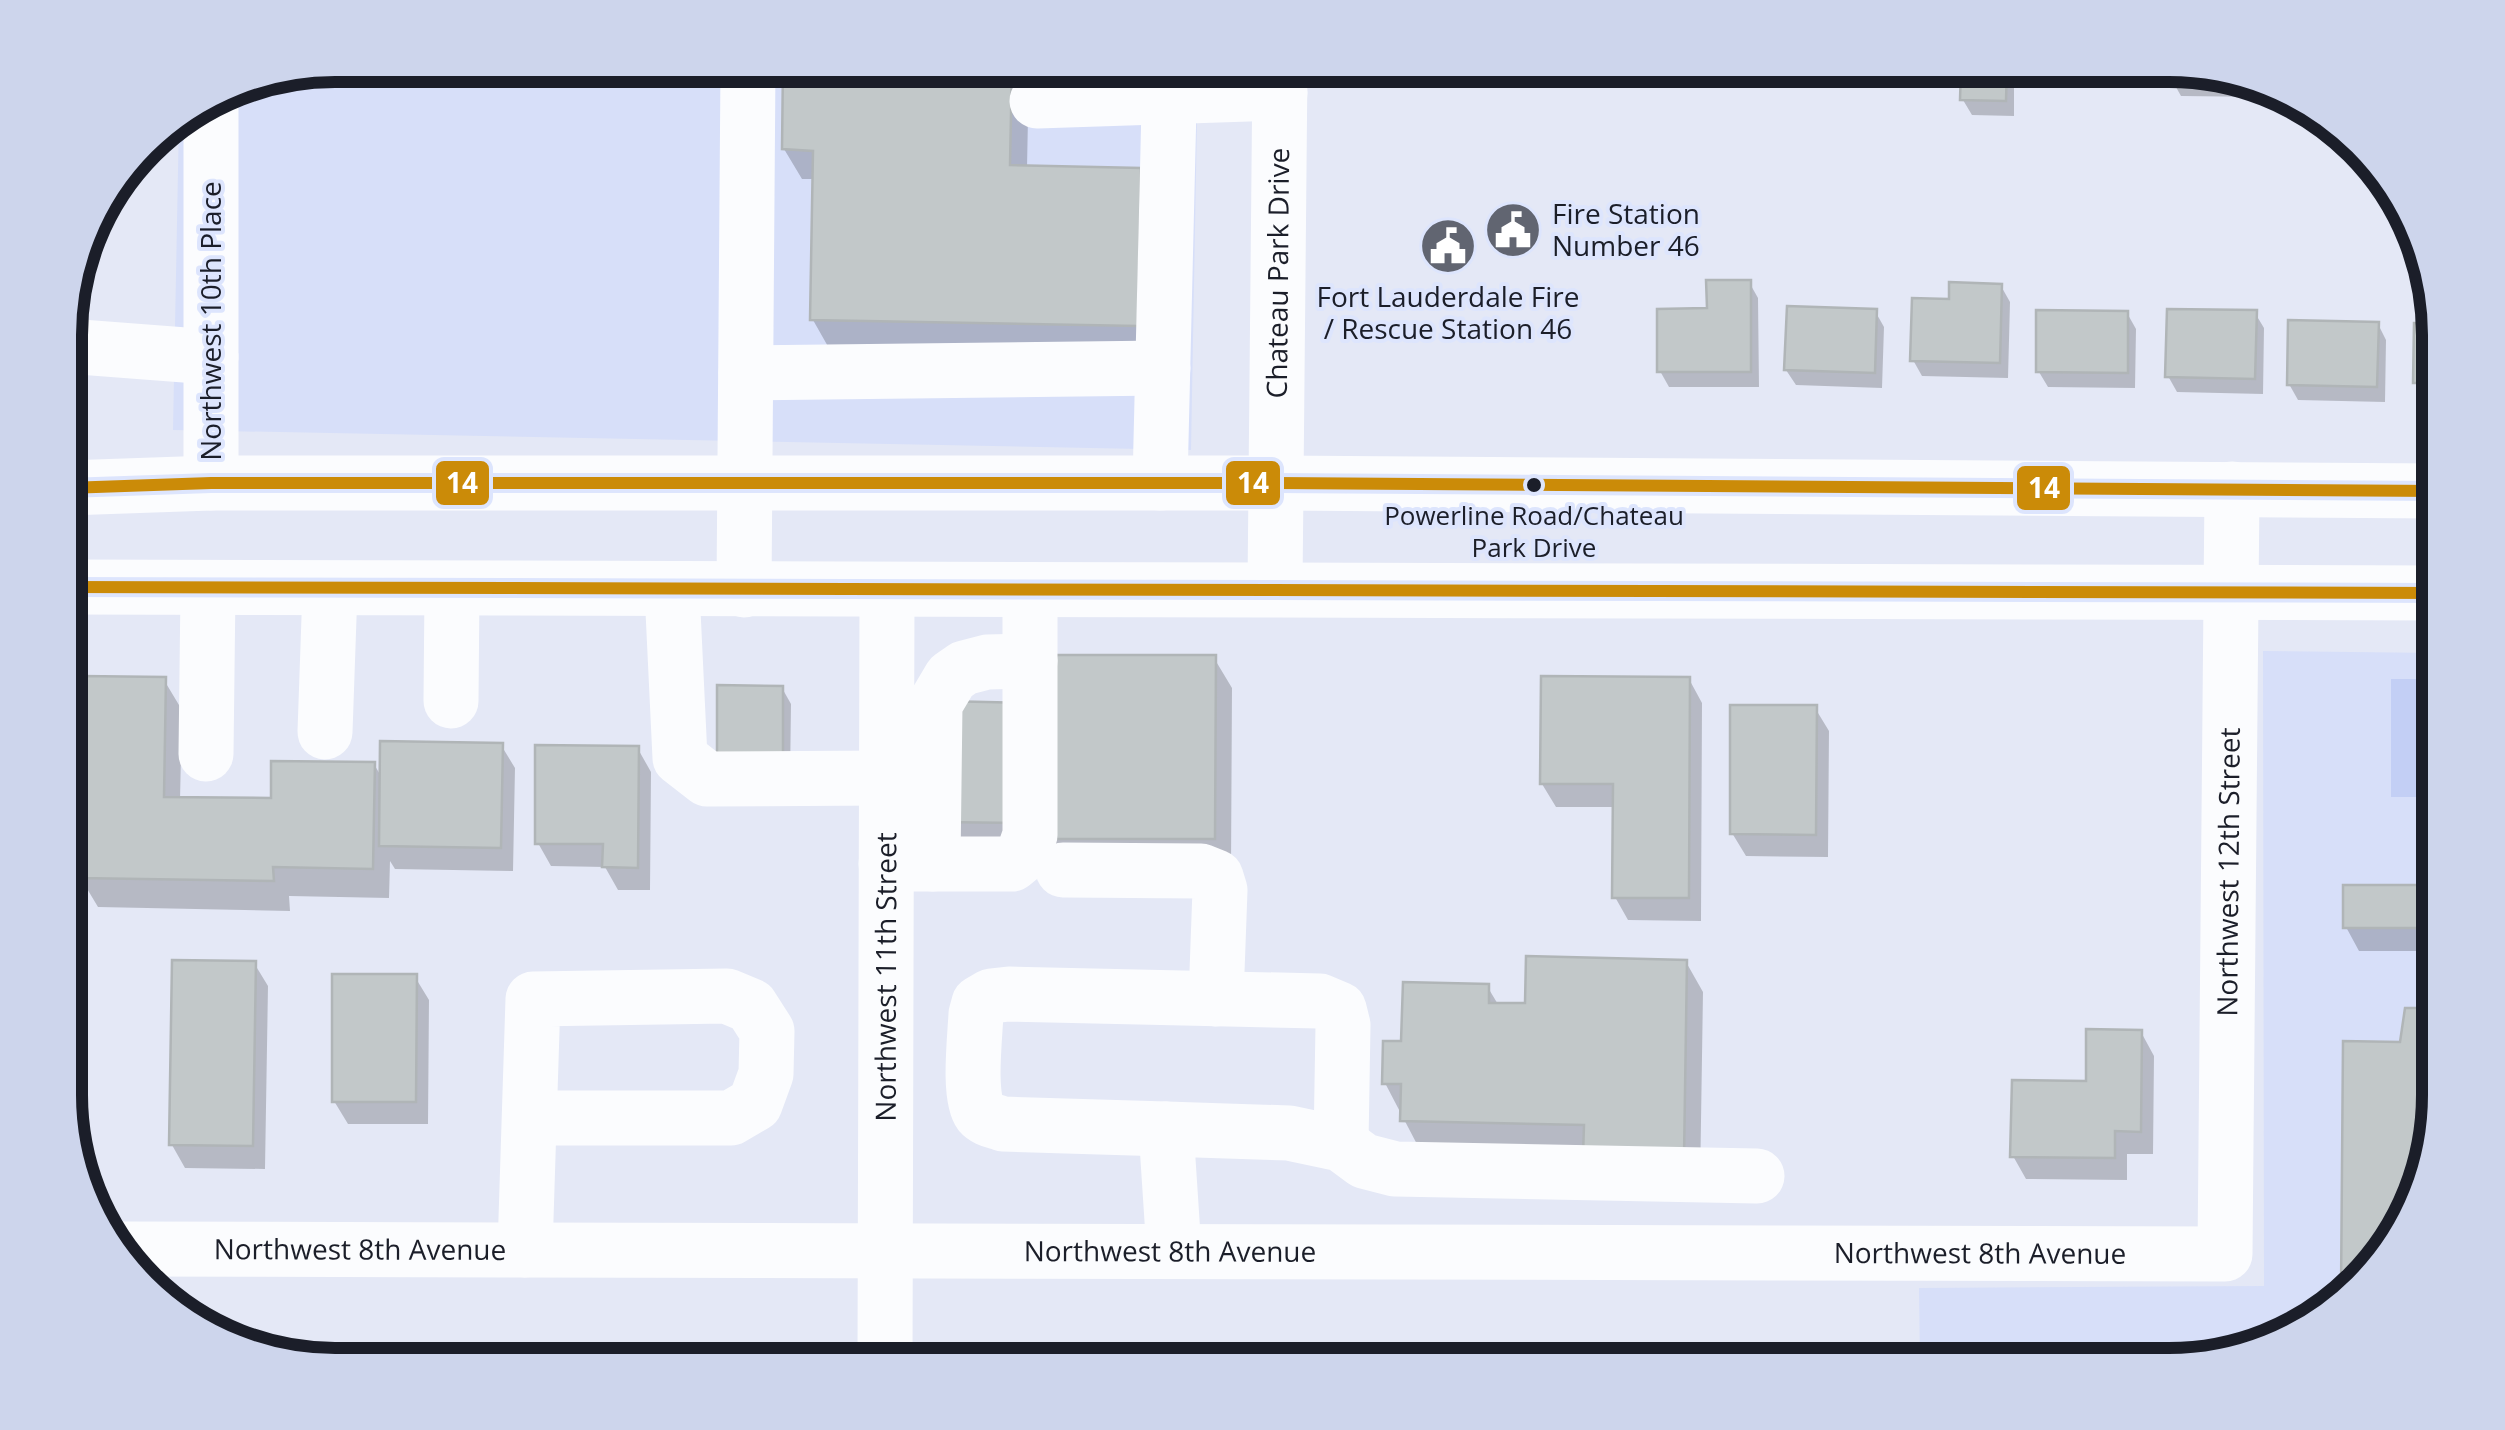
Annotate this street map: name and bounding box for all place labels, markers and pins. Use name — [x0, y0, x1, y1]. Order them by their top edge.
place label: Fire Station Number 46 — [1552, 194, 1700, 264]
public building icon: Fire Station Number 46 — [1483, 200, 1543, 260]
public building icon: Fort Lauderdale Fire / Rescue Station 46 — [1418, 216, 1478, 276]
place label: Fort Lauderdale Fire / Rescue Station 46 — [1316, 277, 1580, 347]
marker: Powerline Road/Chateau Park Drive — [1524, 475, 1544, 495]
place label: Powerline Road/Chateau Park Drive — [1384, 497, 1684, 565]

